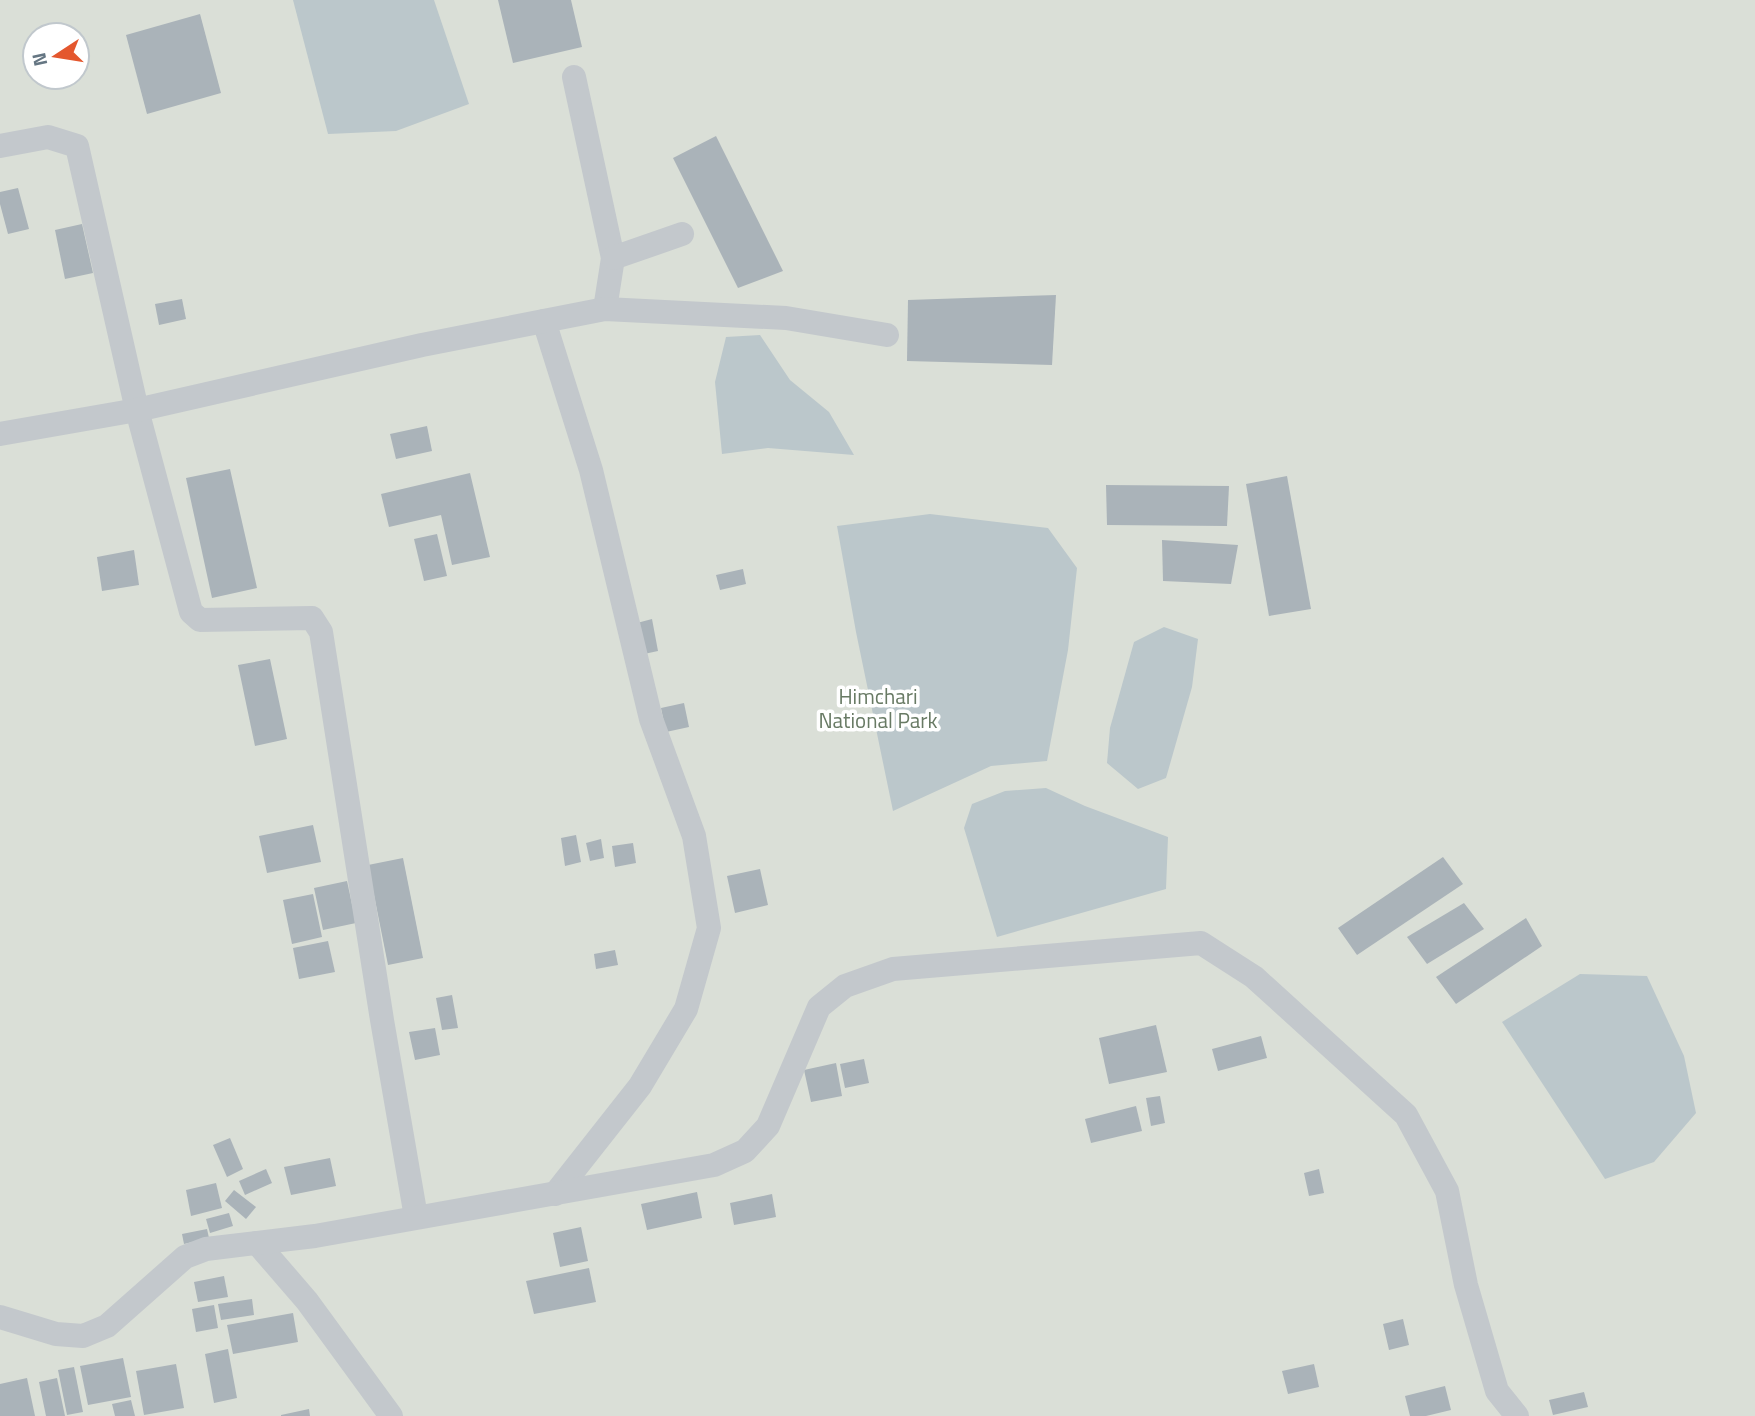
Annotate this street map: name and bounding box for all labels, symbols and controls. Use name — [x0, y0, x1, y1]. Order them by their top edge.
north arrow — [21, 21, 91, 91]
text: N — [23, 50, 54, 69]
park label: Himchari National Park — [818, 680, 938, 736]

